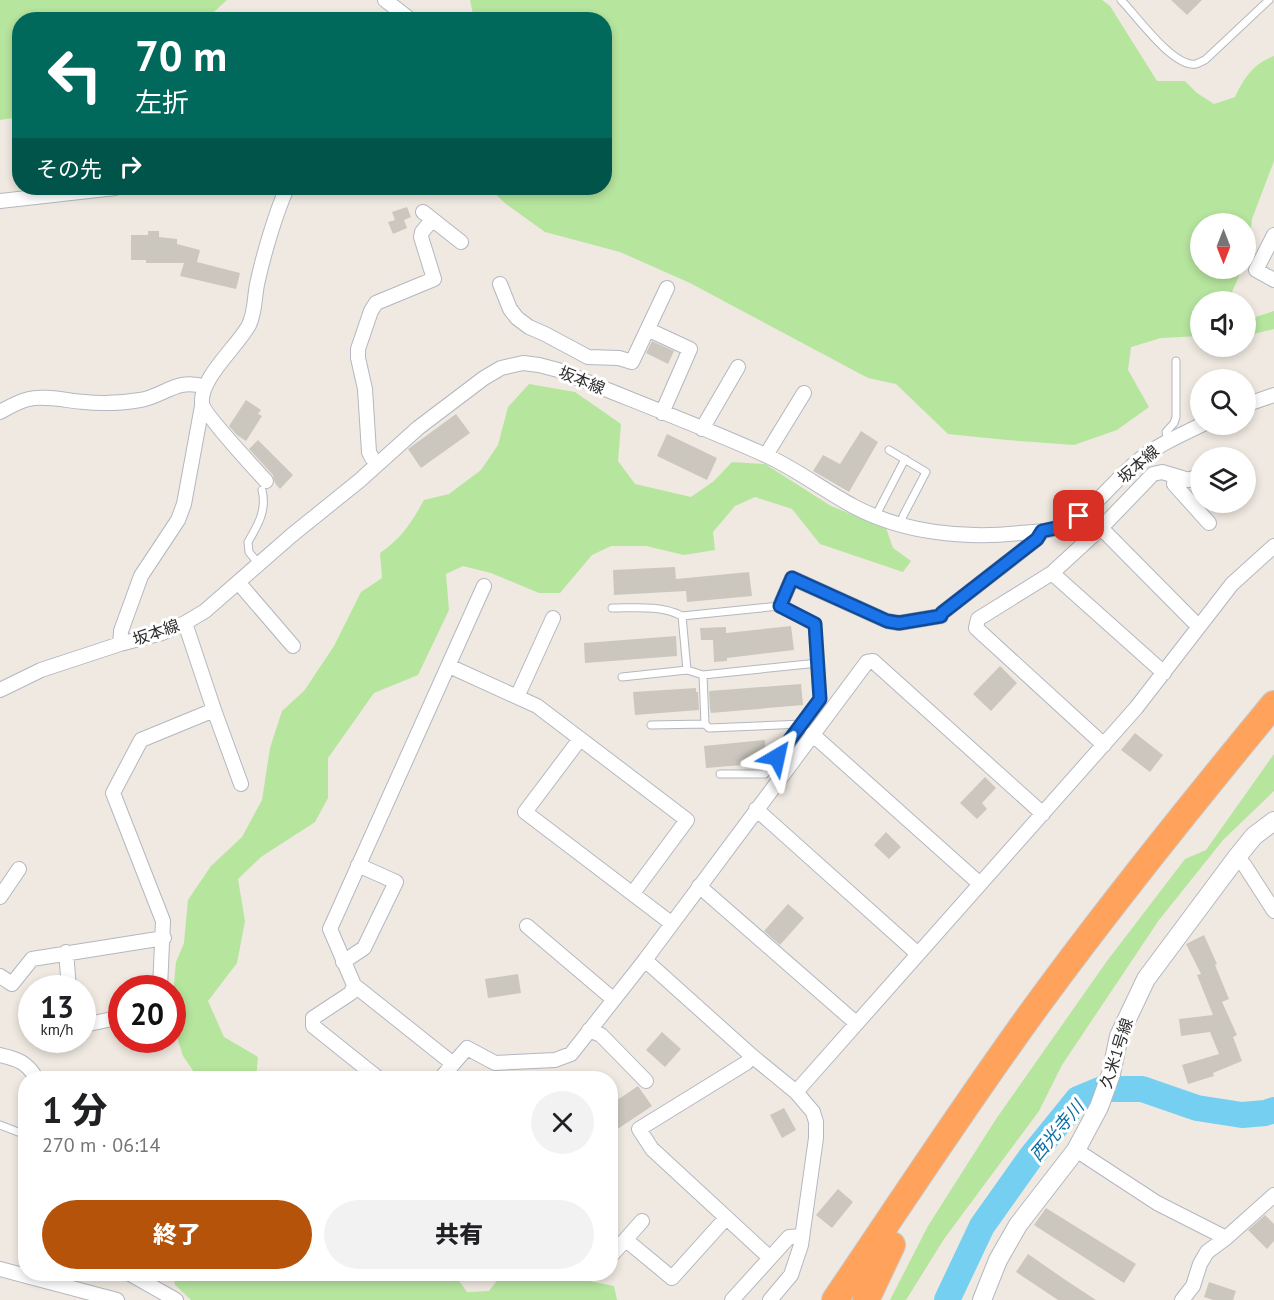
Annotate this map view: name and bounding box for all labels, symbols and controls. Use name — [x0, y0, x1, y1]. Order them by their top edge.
text: 70 m — [135, 28, 227, 83]
icon: left — [36, 36, 114, 114]
text: 左折 — [135, 85, 189, 119]
icon: right — [114, 150, 147, 183]
text: その先 — [36, 155, 102, 183]
north arrow — [1190, 213, 1256, 279]
map controls — [1190, 213, 1256, 513]
button: sound — [1190, 291, 1256, 357]
street label: 坂本線 — [556, 362, 608, 398]
button: search — [1190, 369, 1256, 435]
street label: 坂本線 — [1113, 441, 1163, 487]
button: layers — [1190, 447, 1256, 513]
pin — [1053, 490, 1104, 541]
icon: arrive — [1062, 499, 1095, 532]
street label: 坂本線 — [130, 615, 182, 649]
position arrow — [745, 725, 809, 789]
speed limit sign: 20 — [108, 975, 186, 1053]
text: 13 — [40, 987, 74, 1026]
street label: 久米1号線 — [1095, 1015, 1137, 1091]
text: km/h — [41, 1020, 73, 1039]
text: 1 分 — [42, 1086, 108, 1133]
button: close — [531, 1091, 594, 1154]
water label: 西光寺川 — [1025, 1094, 1090, 1166]
text: 270 m · 06:14 — [42, 1132, 160, 1158]
button: 終了 — [42, 1200, 312, 1269]
button: 共有 — [324, 1200, 594, 1269]

